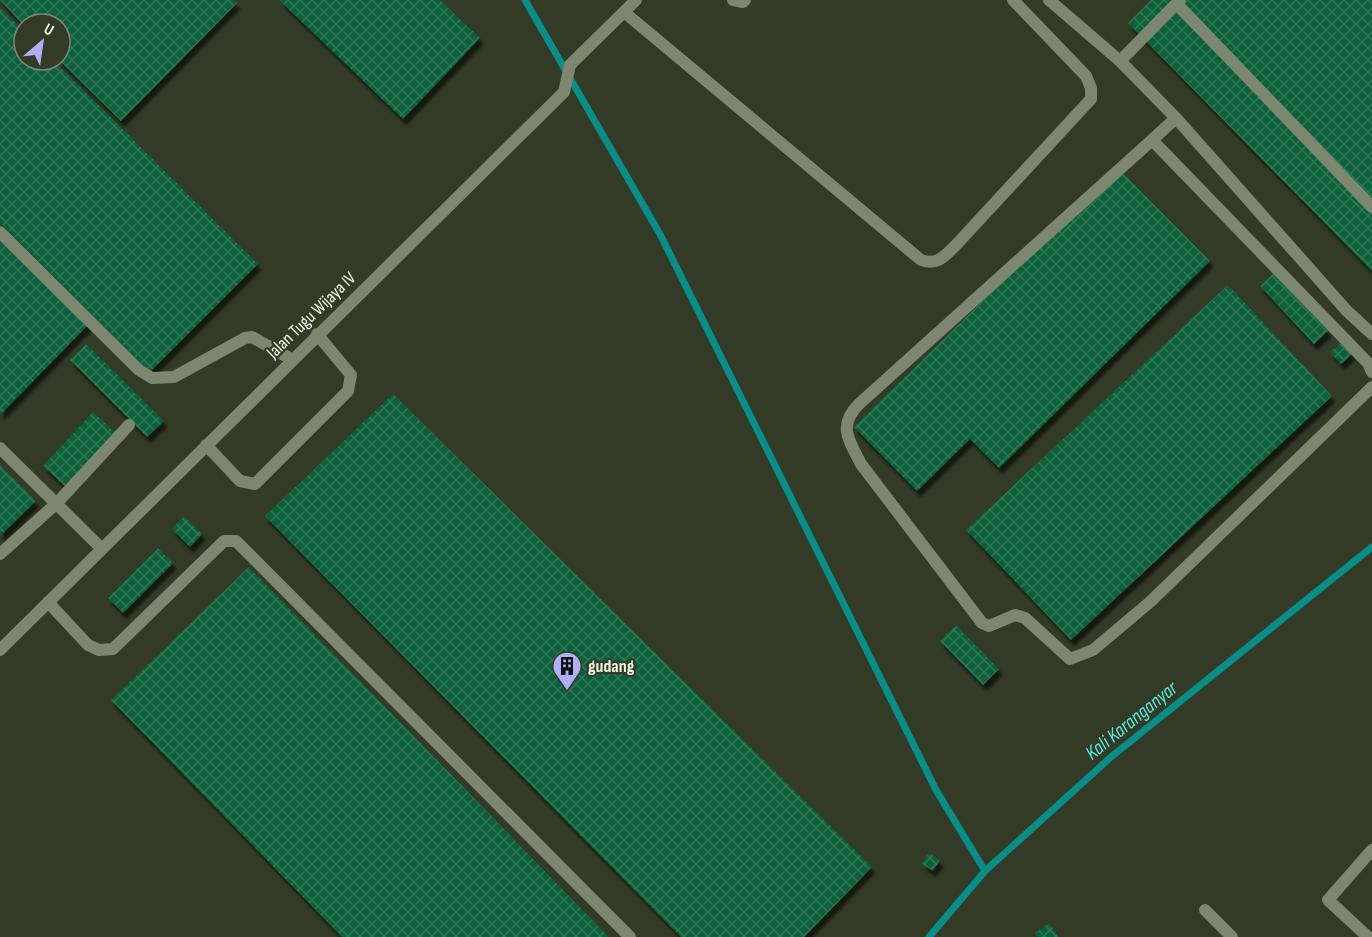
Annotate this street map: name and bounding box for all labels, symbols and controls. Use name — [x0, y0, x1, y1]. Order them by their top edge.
north arrow — [12, 12, 72, 72]
text: U — [40, 20, 57, 41]
street label: Jalan Tugu Wijaya IV — [262, 268, 360, 364]
building icon: gudang — [551, 650, 583, 692]
place label: gudang — [588, 656, 635, 677]
water label: Kali Karanganyar — [1081, 676, 1184, 765]

